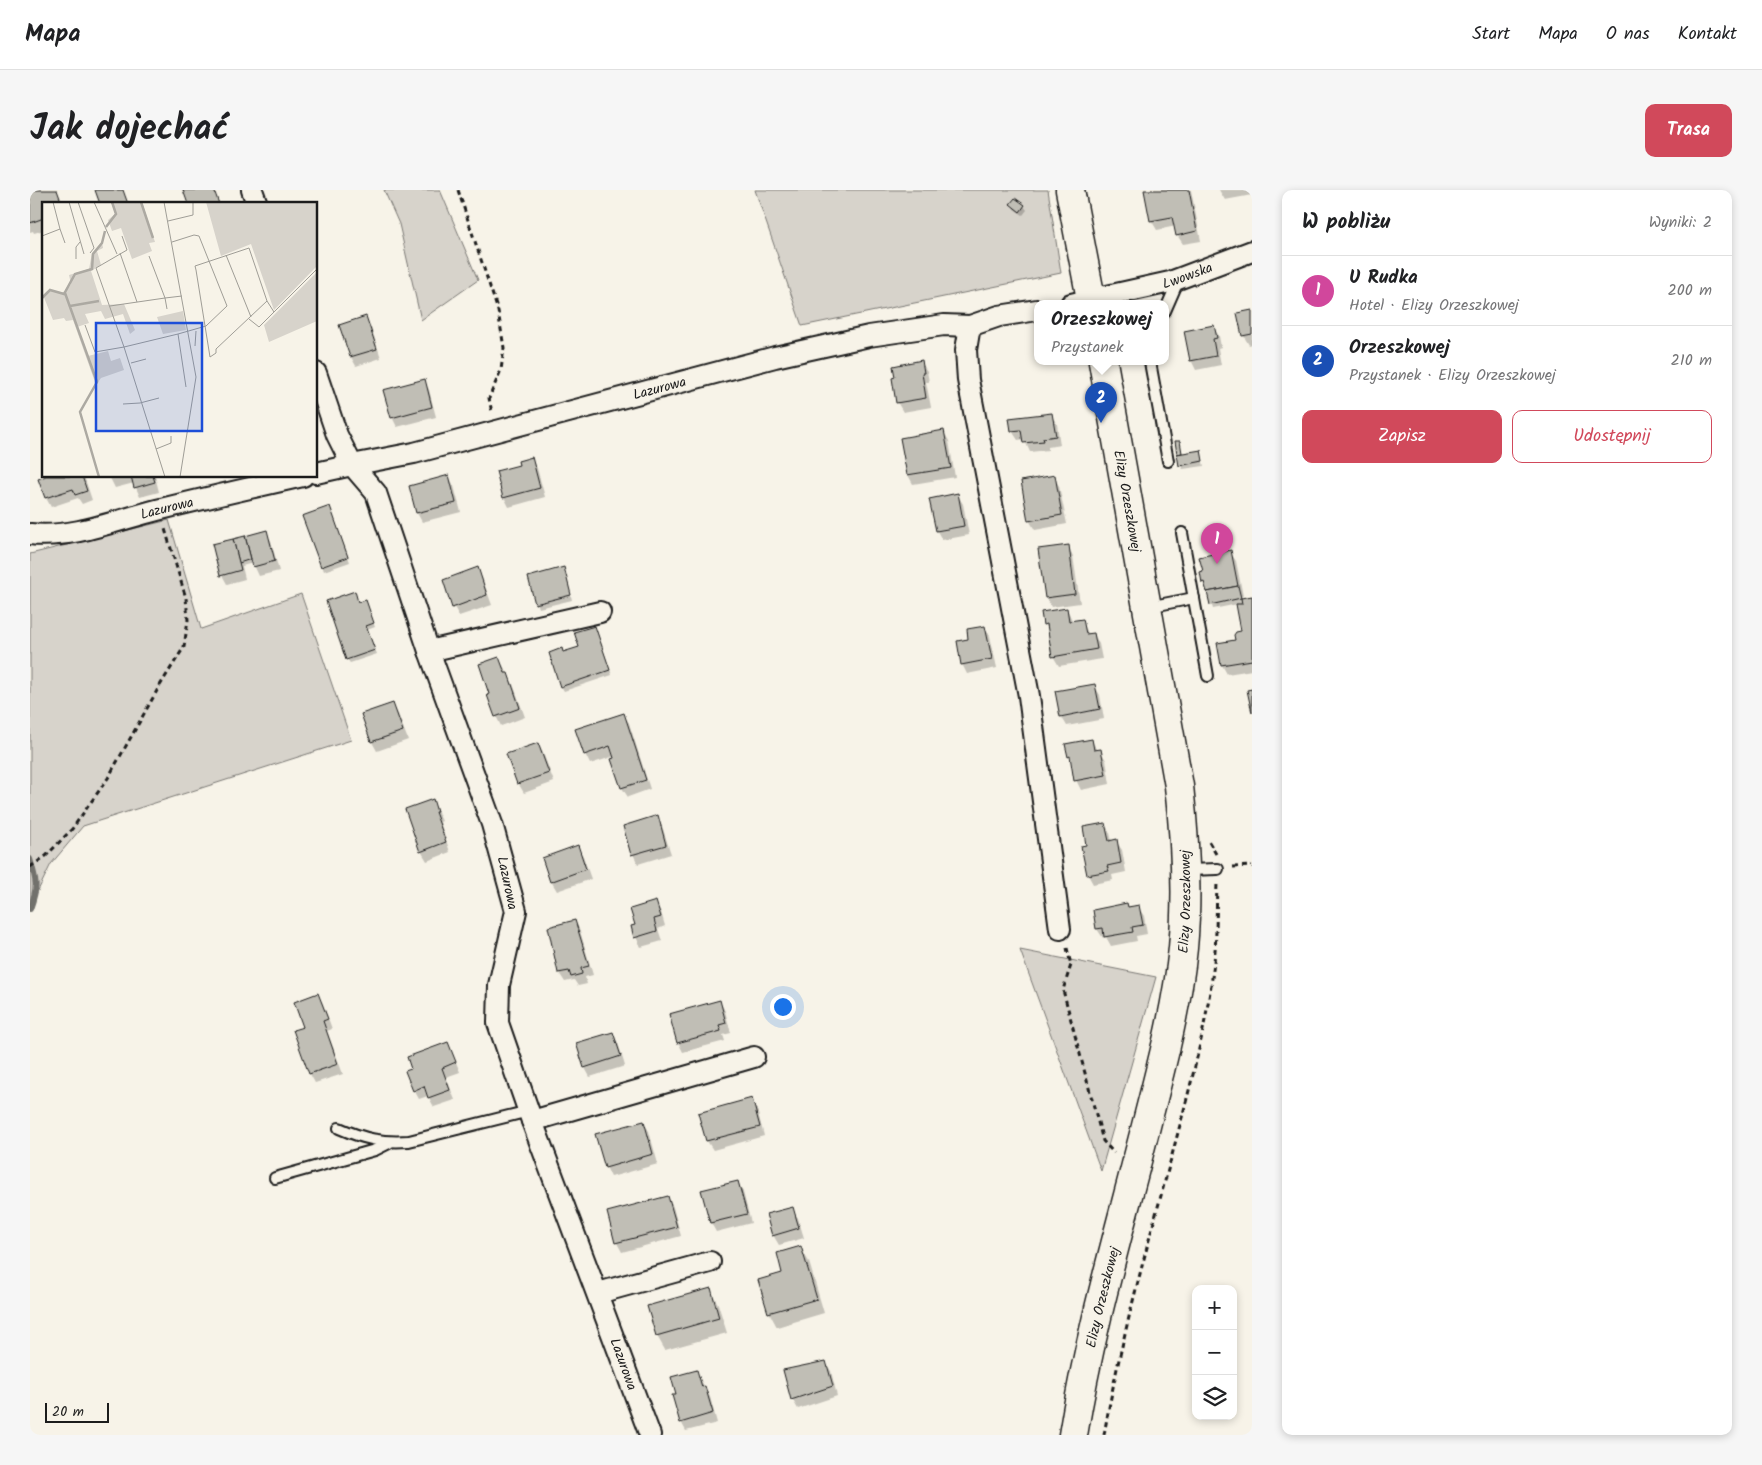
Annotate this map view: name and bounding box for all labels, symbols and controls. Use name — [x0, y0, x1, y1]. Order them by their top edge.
text: Mapa — [25, 15, 81, 54]
text: Start — [1472, 20, 1510, 49]
text: Mapa — [1538, 20, 1578, 49]
text: O nas — [1606, 20, 1650, 49]
text: Kontakt — [1678, 20, 1737, 49]
text: Jak dojechać — [30, 102, 229, 158]
button: Trasa — [1645, 104, 1732, 157]
inset map — [42, 202, 318, 478]
text: W pobliżu — [1302, 206, 1390, 239]
text: Wyniki: 2 — [1649, 210, 1712, 235]
street label: Lwowska — [1161, 257, 1216, 295]
text: U Rudka — [1349, 263, 1418, 293]
text: 1 — [1316, 278, 1320, 303]
text: 200 m — [1668, 278, 1712, 303]
text: Hotel · Elizy Orzeszkowej — [1349, 293, 1519, 318]
popup — [1034, 300, 1169, 365]
text: Orzeszkowej — [1051, 305, 1152, 335]
text: Orzeszkowej — [1349, 333, 1450, 363]
text: Przystanek — [1051, 335, 1123, 360]
text: 2 — [1313, 348, 1323, 373]
text: 210 m — [1671, 348, 1712, 373]
text: Przystanek · Elizy Orzeszkowej — [1349, 363, 1556, 388]
street label: Lazurowa — [631, 371, 689, 406]
pin: 2 — [1085, 382, 1117, 423]
button: Zapisz — [1302, 410, 1502, 463]
button: Udostępnij — [1512, 410, 1712, 463]
street label: Elizy Orzeszkowej — [1107, 448, 1147, 554]
street label: Lazurowa — [138, 492, 196, 526]
pin: 1 — [1201, 523, 1233, 564]
street label: Elizy Orzeszkowej — [1173, 849, 1198, 955]
street label: Lazurowa — [491, 854, 523, 912]
your location — [770, 994, 796, 1020]
street label: Elizy Orzeszkowej — [1080, 1244, 1126, 1350]
map controls — [1192, 1285, 1237, 1420]
button: + — [1192, 1285, 1237, 1330]
button: − — [1192, 1330, 1237, 1375]
street label: Lazurowa — [603, 1335, 643, 1394]
button: layers — [1192, 1375, 1237, 1420]
scale bar — [45, 1400, 109, 1423]
text: 20 m — [52, 1401, 84, 1423]

